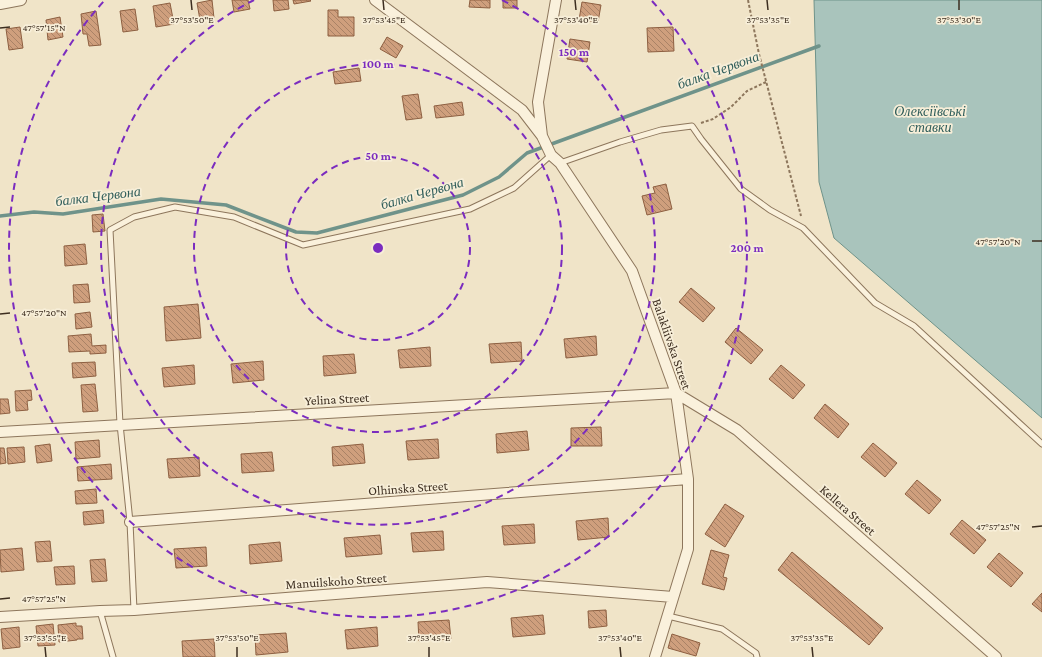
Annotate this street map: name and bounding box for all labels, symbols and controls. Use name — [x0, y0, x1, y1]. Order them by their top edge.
text: 37°53'50"E — [170, 14, 214, 25]
text: 37°53'45"E — [363, 14, 406, 25]
text: 37°53'40"E — [554, 14, 598, 25]
text: 37°53'35"E — [747, 14, 790, 25]
text: 37°53'30"E — [937, 14, 981, 25]
text: 47°57'15"N — [22, 22, 66, 33]
text: 150 m — [559, 45, 590, 59]
water label: балка Червона — [675, 48, 761, 92]
text: 100 m — [362, 57, 395, 71]
water label: Олексіївські ставки — [894, 103, 966, 135]
text: 50 m — [365, 149, 392, 163]
water label: балка Червона — [379, 174, 465, 212]
water label: балка Червона — [55, 183, 141, 209]
text: 47°57'20"N — [975, 236, 1021, 247]
centre of rings — [371, 241, 385, 255]
text: 200 m — [730, 241, 764, 255]
street label: Balakliivska Street — [649, 297, 695, 392]
text: 47°57'20"N — [21, 307, 67, 318]
street label: Yelina Street — [304, 390, 370, 408]
street label: Olhinska Street — [368, 478, 449, 498]
street label: Kellera Street — [817, 482, 879, 539]
text: 47°57'25"N — [976, 521, 1021, 532]
street label: Manuilskoho Street — [285, 570, 388, 592]
text: 47°57'25"N — [22, 593, 67, 604]
text: 37°53'55"E — [24, 632, 67, 643]
text: 37°53'50"E — [215, 632, 259, 643]
text: 37°53'45"E — [408, 632, 451, 643]
text: 37°53'40"E — [598, 632, 642, 643]
text: 37°53'35"E — [791, 632, 834, 643]

